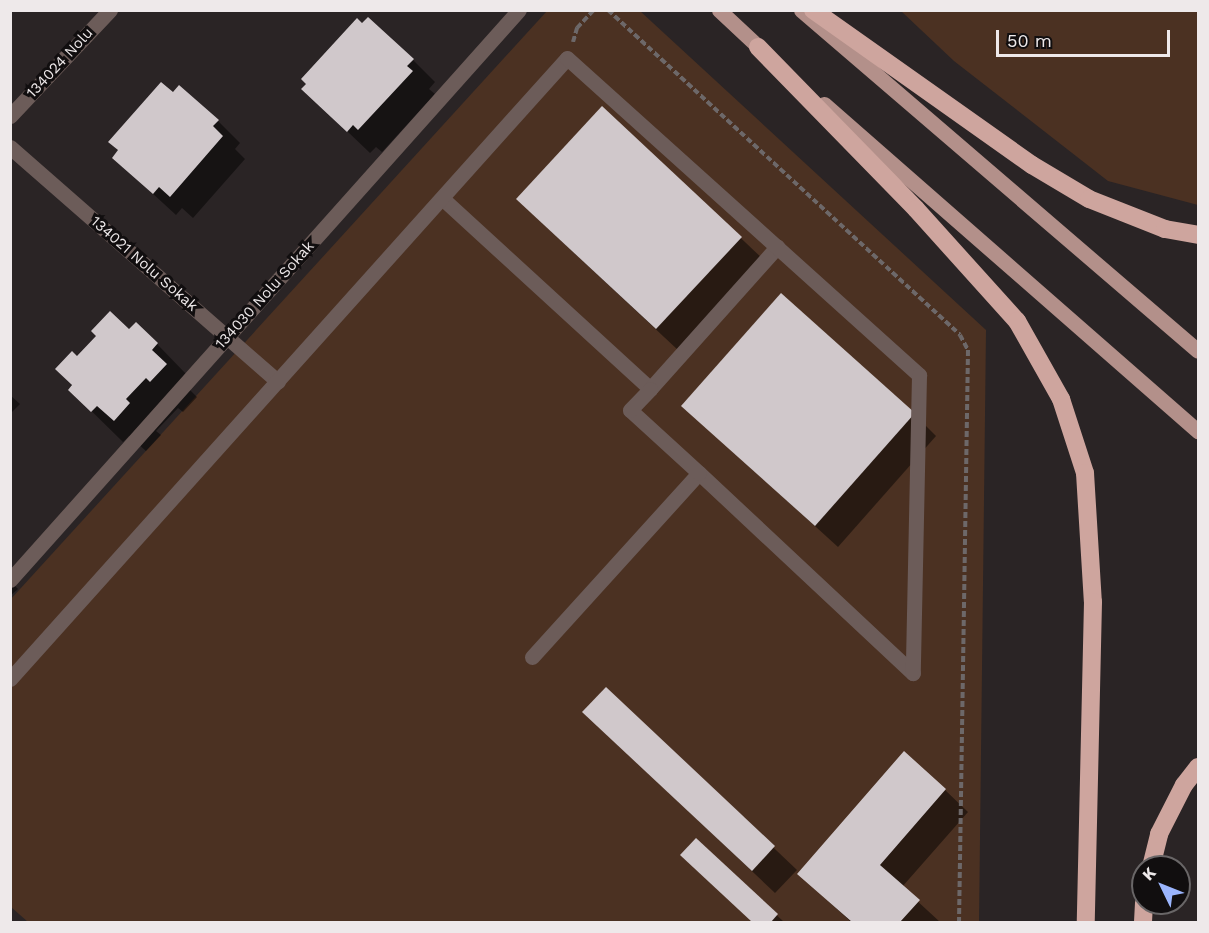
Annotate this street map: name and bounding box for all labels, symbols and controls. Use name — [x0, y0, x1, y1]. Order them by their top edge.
scale bar — [999, 18, 1173, 56]
street label: 134024 Nolu — [23, 24, 97, 102]
text: 50 m — [1007, 30, 1052, 51]
street label: 134021 Nolu Sokak — [87, 213, 201, 315]
street label: 134030 Nolu Sokak — [212, 237, 318, 353]
north arrow — [1131, 855, 1191, 915]
text: K — [1138, 863, 1160, 884]

